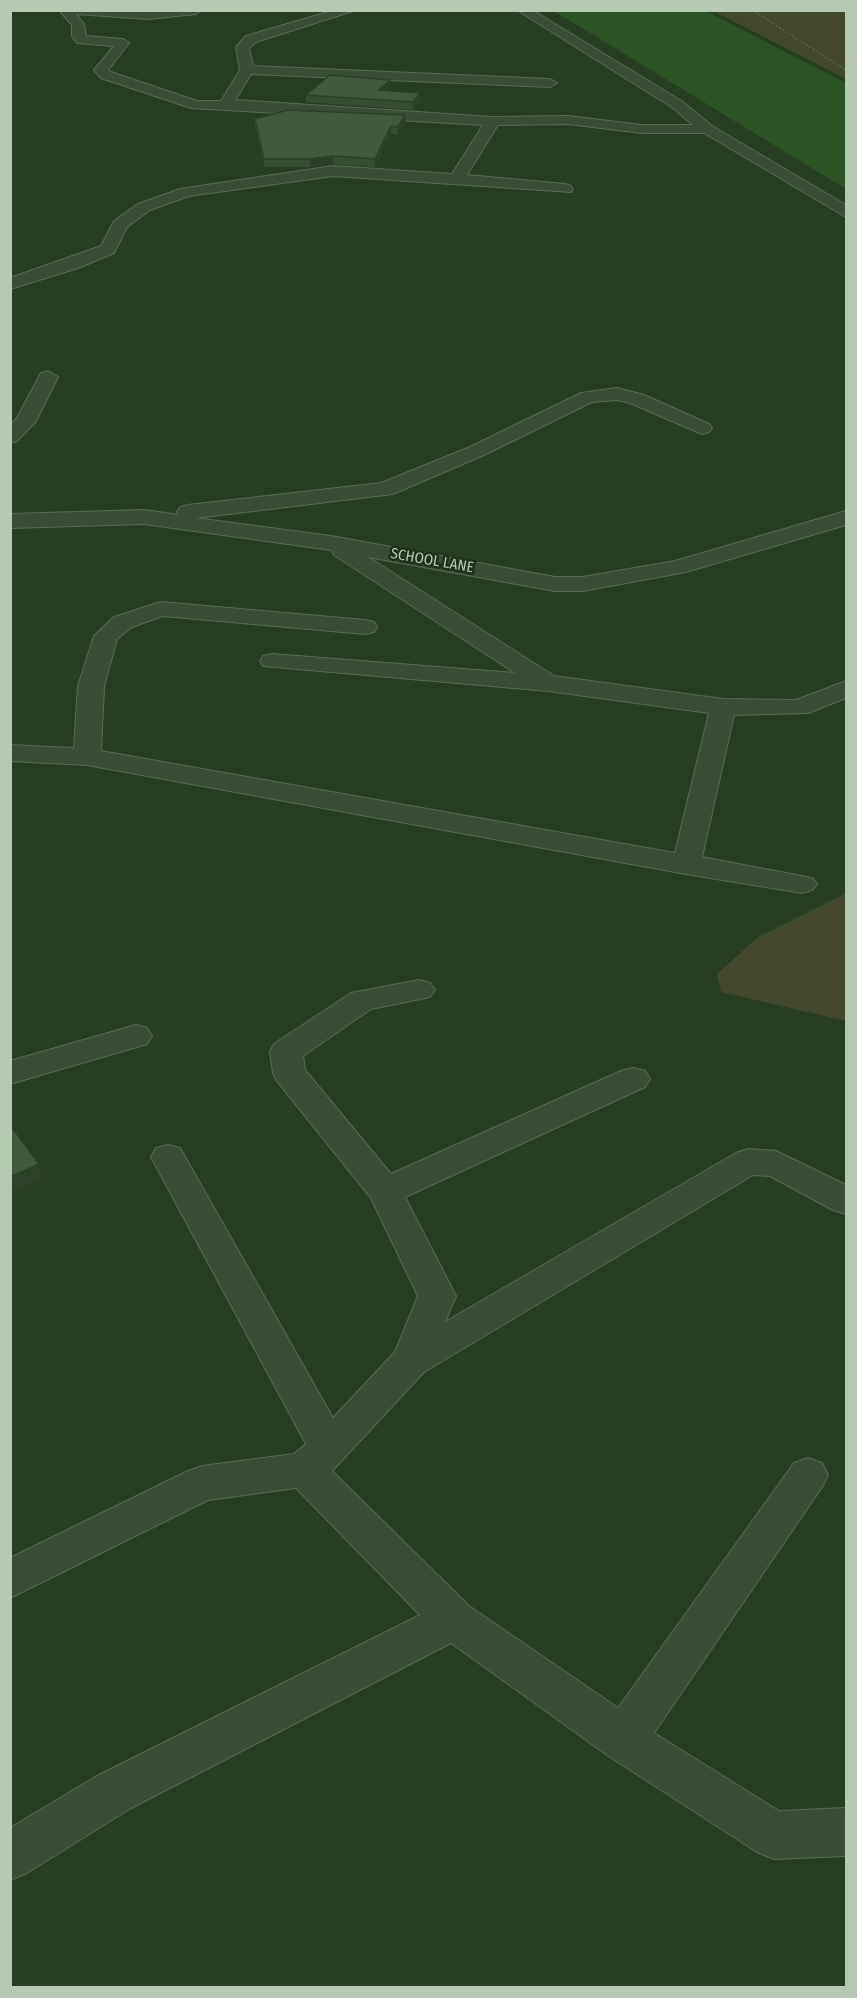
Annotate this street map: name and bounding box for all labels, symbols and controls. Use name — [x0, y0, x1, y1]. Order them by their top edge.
street label: SCHOOL LANE — [389, 545, 475, 577]

